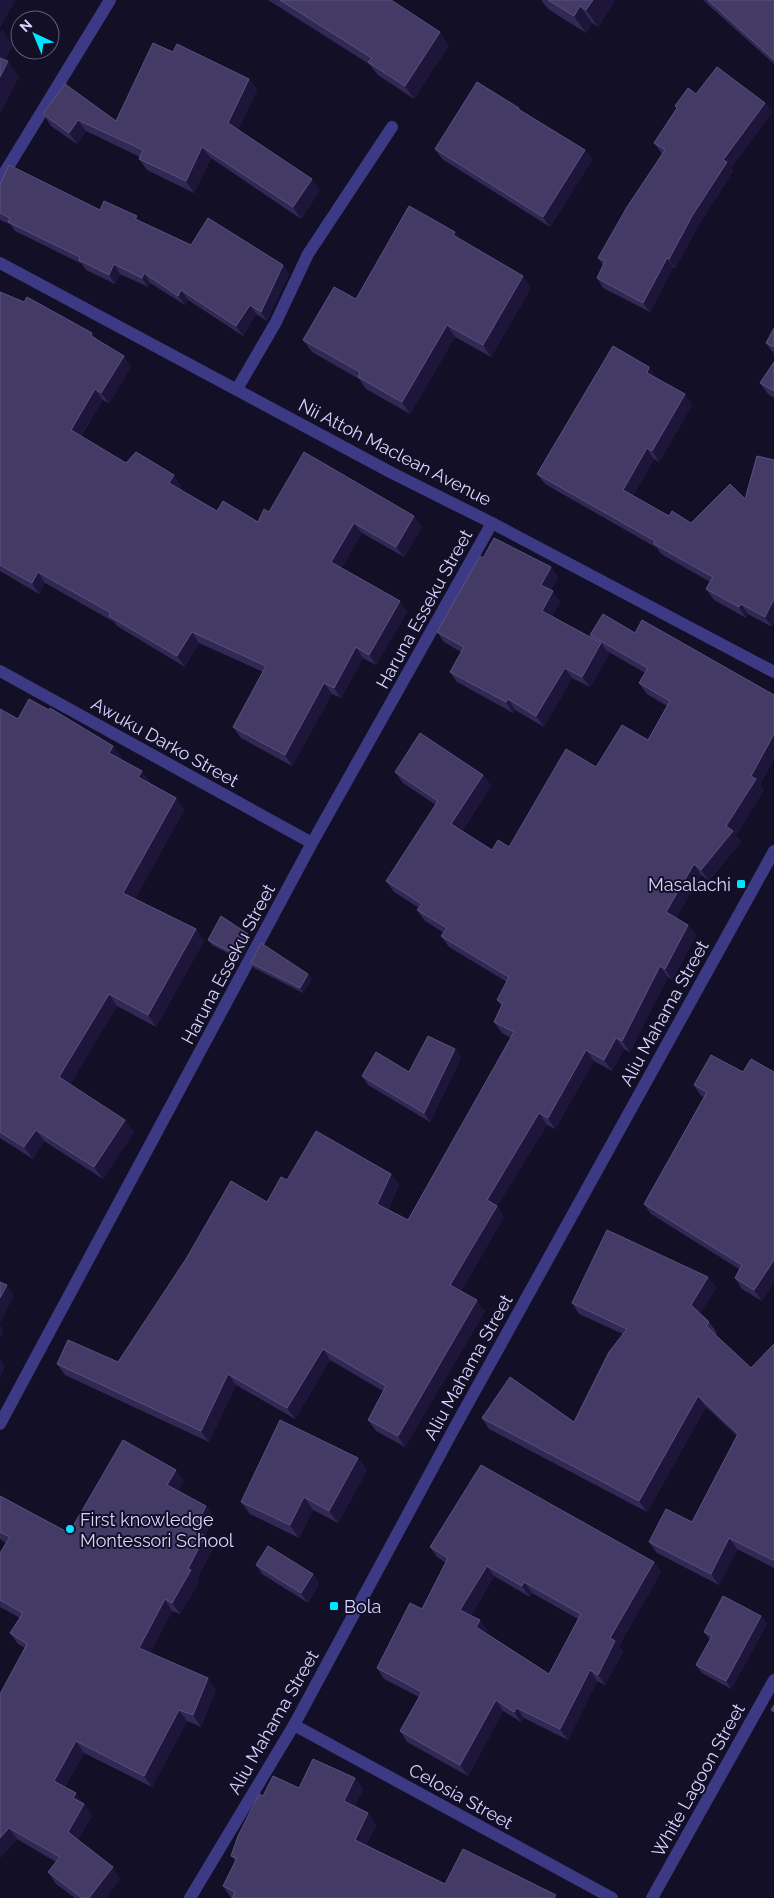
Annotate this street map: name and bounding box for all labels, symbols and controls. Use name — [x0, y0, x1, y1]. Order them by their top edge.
north arrow — [10, 10, 60, 60]
text: N — [17, 16, 35, 35]
street label: Nii Attoh Maclean Avenue — [295, 394, 495, 510]
street label: Haruna Esseku Street — [372, 526, 476, 692]
street label: Awuku Darko Street — [88, 693, 242, 791]
place label: Masalachi — [648, 874, 731, 895]
marker: Masalachi — [735, 878, 747, 890]
street label: Haruna Esseku Street — [177, 880, 279, 1048]
street label: Aliu Mahama Street — [615, 937, 713, 1089]
street label: Aliu Mahama Street — [419, 1291, 517, 1443]
place label: First knowledge Montessori School — [80, 1509, 234, 1551]
marker: First knowledge Montessori School — [64, 1523, 76, 1535]
place label: Bola — [344, 1596, 381, 1617]
marker: Bola — [328, 1600, 340, 1612]
street label: Aliu Mahama Street — [223, 1646, 323, 1798]
street label: White Lagoon Street — [647, 1700, 749, 1860]
street label: Celosia Street — [405, 1759, 517, 1833]

